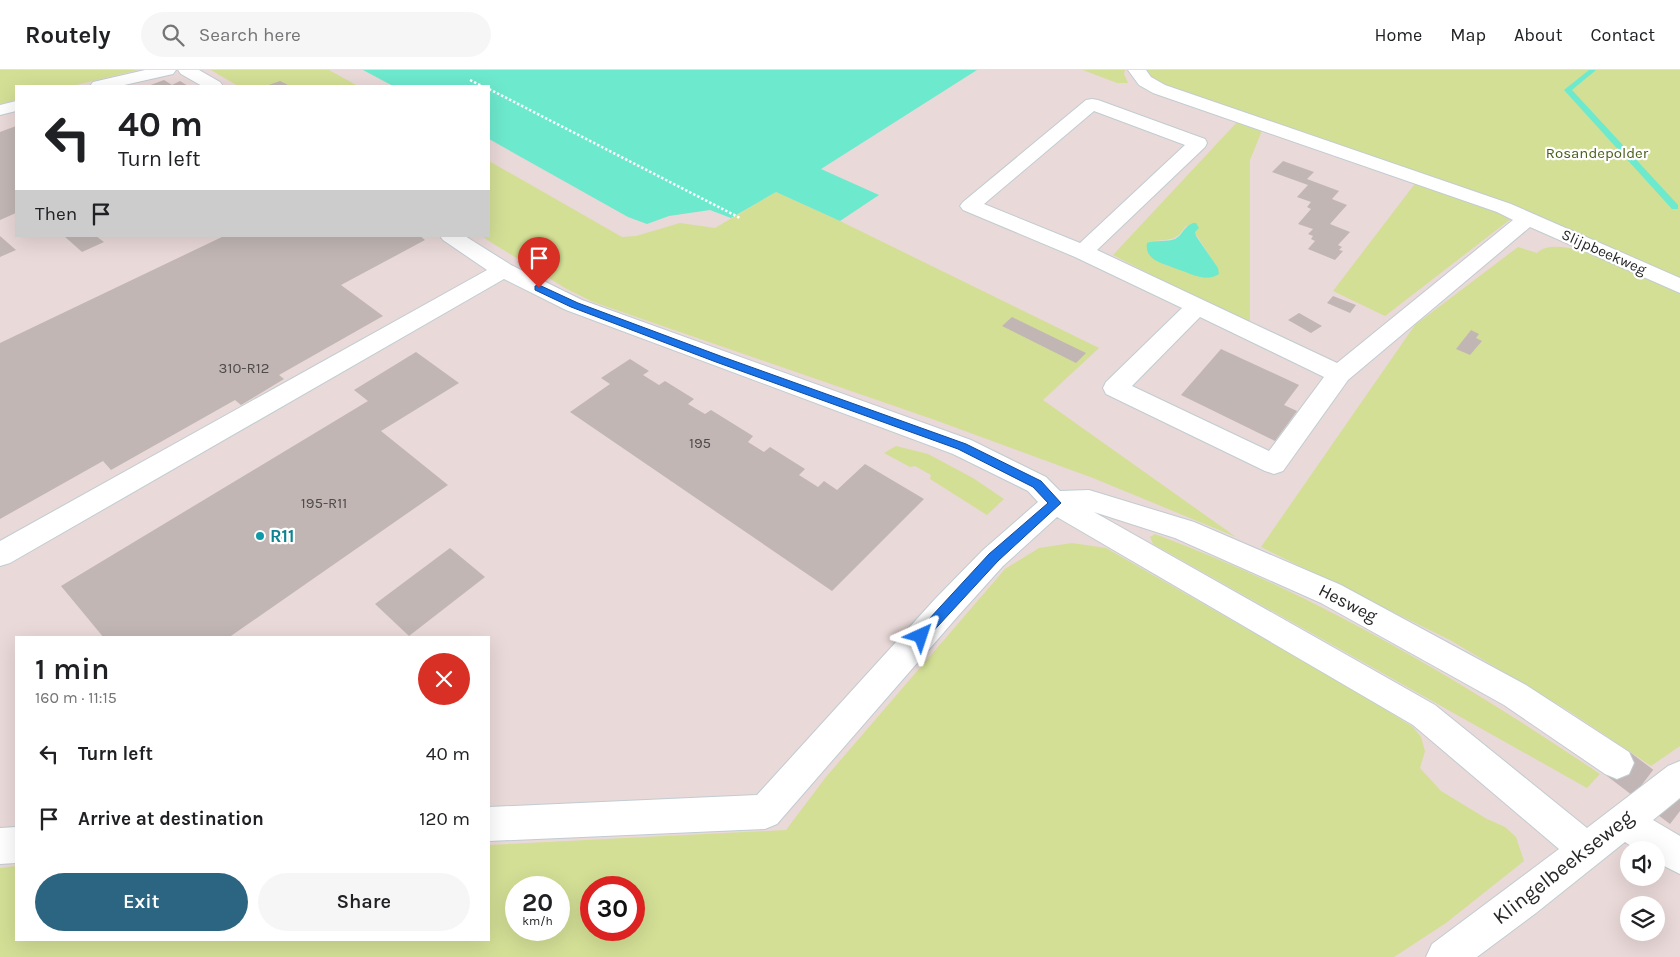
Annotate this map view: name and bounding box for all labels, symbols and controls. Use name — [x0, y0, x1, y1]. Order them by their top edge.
search box — [141, 12, 491, 57]
text: Routely — [25, 21, 111, 49]
icon: search — [159, 21, 187, 49]
text: Search here — [199, 24, 301, 46]
text: Home — [1374, 24, 1422, 46]
text: Map — [1450, 24, 1486, 46]
text: About — [1514, 24, 1563, 46]
text: Contact — [1591, 24, 1655, 46]
text: 40 m — [118, 104, 203, 145]
icon: left — [35, 105, 100, 170]
park label: Rosandepolder — [1546, 144, 1649, 162]
text: Turn left — [118, 146, 201, 172]
icon: arrive — [87, 200, 115, 228]
text: Then — [35, 203, 77, 225]
street label: Slijpbeekweg — [1559, 225, 1650, 279]
pin — [518, 237, 560, 288]
icon: arrive — [525, 244, 553, 272]
house number: 310-R12 — [219, 359, 269, 377]
house number: 195 — [689, 434, 711, 452]
house number: 195-R11 — [301, 494, 347, 512]
place label: R11 — [270, 525, 294, 547]
marker: R11 — [254, 530, 266, 542]
street label: Hesweg — [1315, 579, 1381, 627]
position arrow — [894, 609, 946, 661]
text: 1 min — [35, 651, 109, 687]
button: close — [418, 653, 470, 705]
text: 160 m · 11:15 — [35, 688, 117, 707]
icon: left — [35, 740, 63, 768]
text: Turn left — [78, 743, 153, 765]
text: 40 m — [426, 743, 470, 765]
icon: arrive — [35, 805, 63, 833]
street label: Klingelbeekseweg — [1488, 805, 1638, 929]
text: Arrive at destination — [78, 808, 264, 830]
text: 120 m — [419, 808, 470, 830]
map controls — [1620, 841, 1665, 941]
button: sound — [1620, 841, 1665, 886]
button: Exit — [35, 873, 248, 931]
button: Share — [258, 873, 470, 931]
speed limit sign: 30 — [580, 876, 645, 941]
text: 20 — [522, 888, 553, 917]
button: layers — [1620, 896, 1665, 941]
text: km/h — [522, 914, 553, 928]

